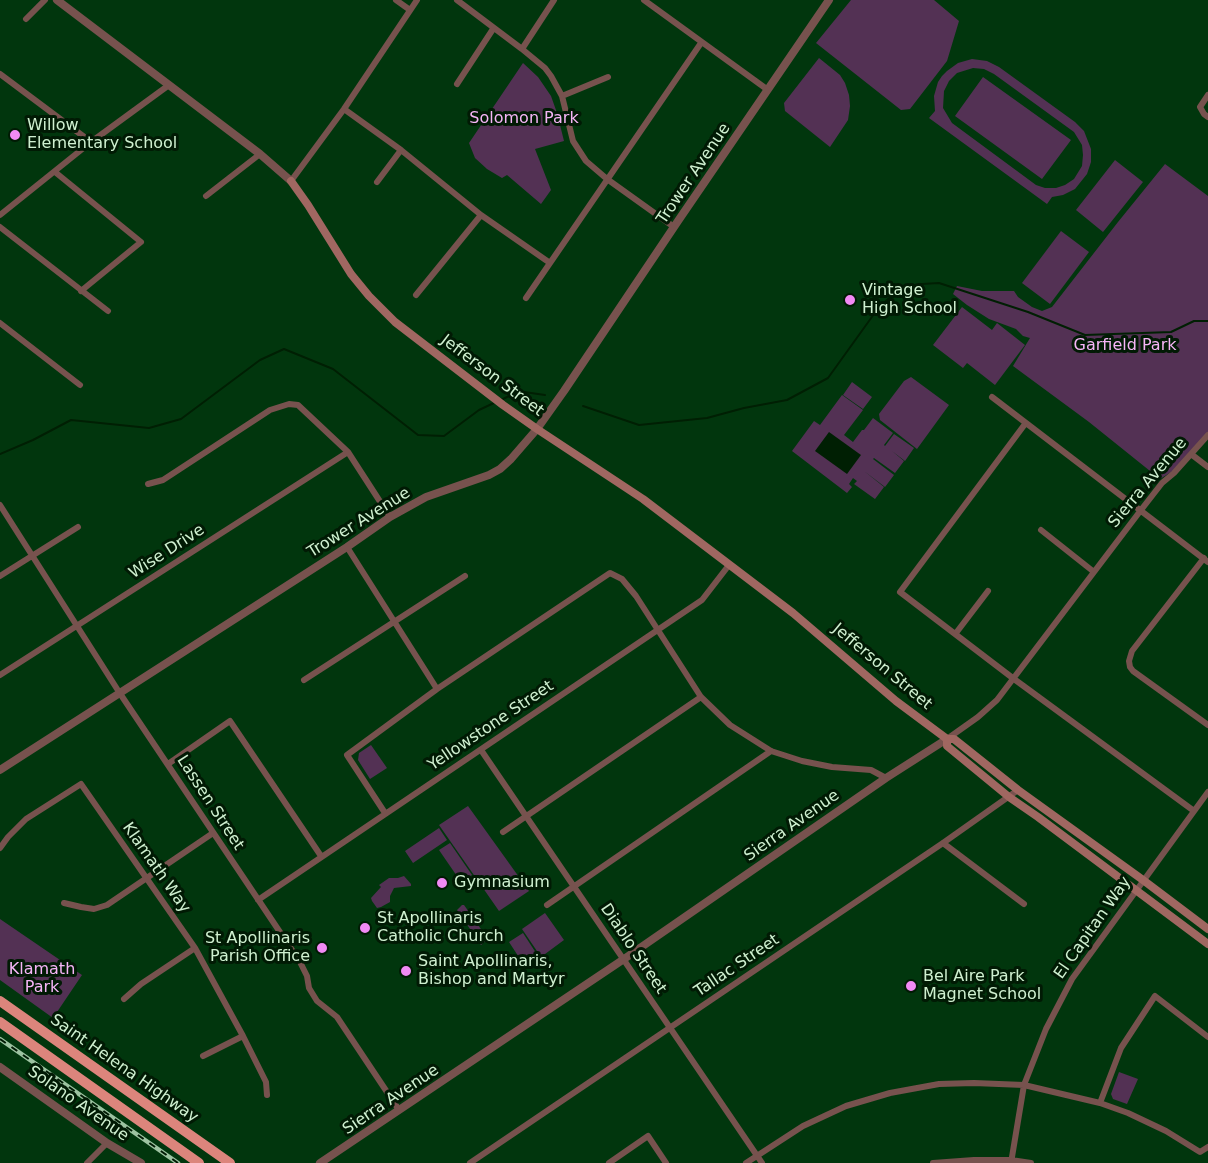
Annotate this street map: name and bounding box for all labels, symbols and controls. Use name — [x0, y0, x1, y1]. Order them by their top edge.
park label: Solomon Park — [469, 109, 579, 129]
place label: Willow Elementary School — [27, 116, 177, 154]
street label: Trower Avenue — [653, 120, 735, 228]
marker: Willow Elementary School — [8, 128, 22, 142]
place label: Vintage High School — [862, 281, 957, 319]
marker: Vintage High School — [843, 293, 857, 307]
street label: Jefferson Street — [437, 331, 547, 421]
park label: Garfield Park — [1074, 336, 1176, 356]
street label: Sierra Avenue — [1105, 434, 1191, 532]
street label: Trower Avenue — [304, 484, 414, 562]
street label: Wise Drive — [126, 521, 208, 583]
street label: Jefferson Street — [828, 620, 936, 714]
street label: Yellowstone Street — [425, 677, 557, 775]
street label: Lassen Street — [172, 752, 248, 854]
street label: Sierra Avenue — [741, 786, 843, 866]
street label: Klamath Way — [118, 819, 194, 917]
place label: Gymnasium — [454, 873, 550, 893]
street label: El Capitan Way — [1051, 873, 1135, 983]
marker: Gymnasium — [435, 876, 449, 890]
street label: Diablo Street — [596, 900, 670, 998]
place label: St Apollinaris Catholic Church — [377, 909, 504, 947]
marker: St Apollinaris Catholic Church — [358, 921, 372, 935]
place label: St Apollinaris Parish Office — [205, 929, 310, 967]
street label: Tallac Street — [691, 931, 783, 1001]
marker: St Apollinaris Parish Office — [315, 941, 329, 955]
place label: Saint Apollinaris, Bishop and Martyr — [418, 952, 565, 990]
park label: Klamath Park — [9, 960, 75, 998]
marker: Saint Apollinaris, Bishop and Martyr — [399, 964, 413, 978]
place label: Bel Aire Park Magnet School — [923, 967, 1041, 1005]
marker: Bel Aire Park Magnet School — [904, 979, 918, 993]
street label: Saint Helena Highway — [46, 1011, 202, 1127]
street label: Sierra Avenue — [339, 1061, 443, 1139]
street label: Solano Avenue — [24, 1062, 132, 1146]

